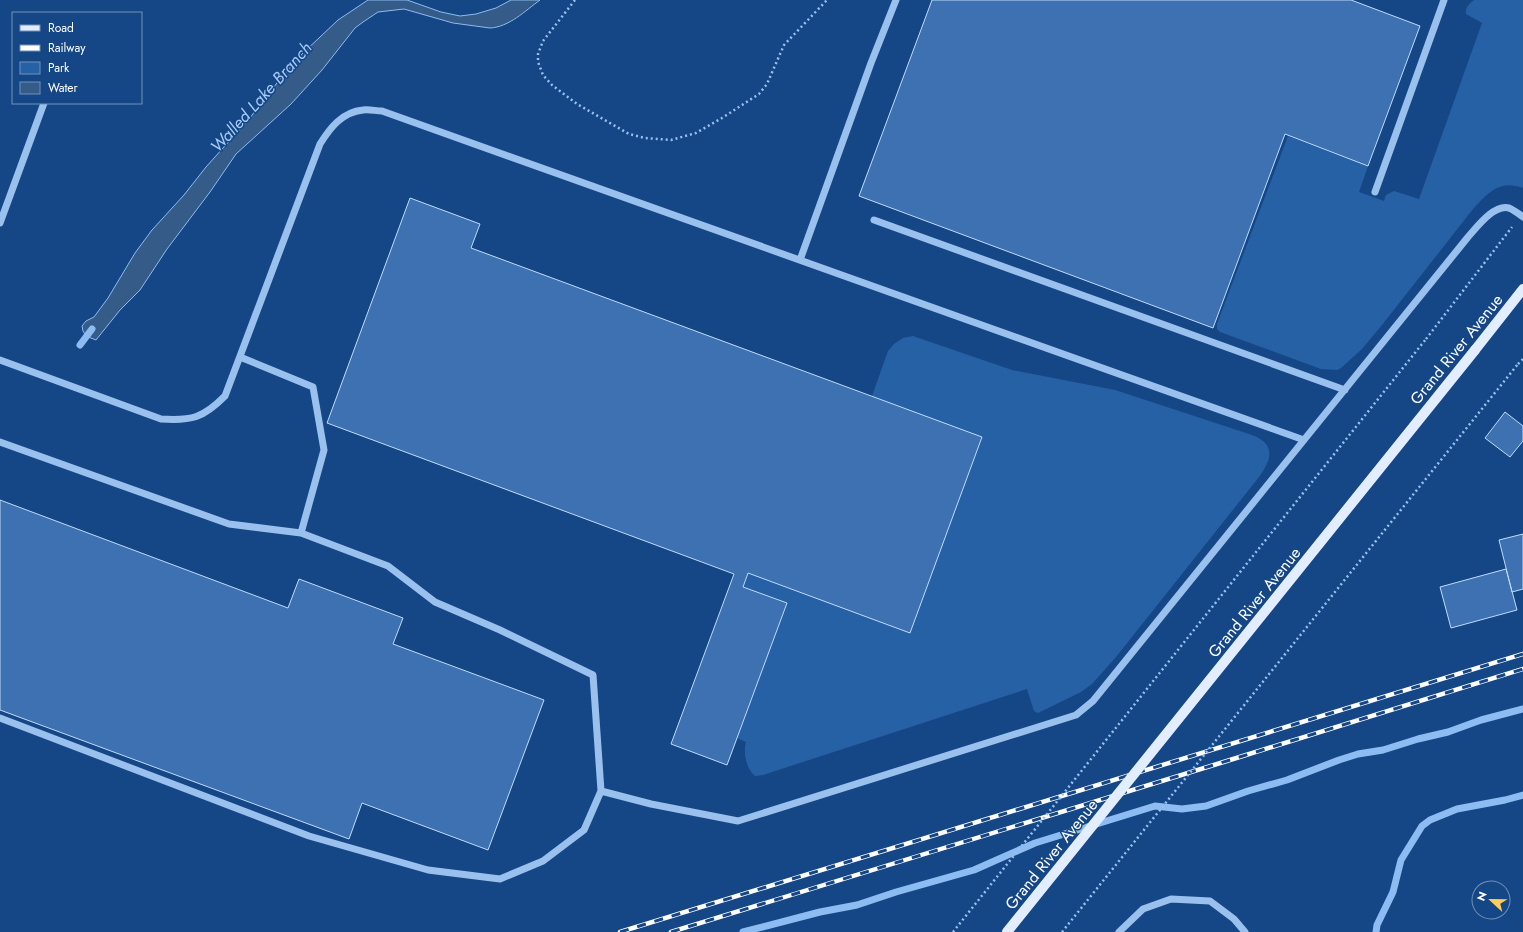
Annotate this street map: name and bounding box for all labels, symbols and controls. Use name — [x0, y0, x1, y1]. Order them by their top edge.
legend — [12, 12, 142, 104]
text: Road — [48, 19, 74, 37]
water label: Walled Lake Branch — [205, 36, 317, 158]
text: Railway — [48, 39, 86, 57]
text: Park — [48, 59, 70, 77]
text: Water — [48, 79, 79, 97]
street label: Grand River Avenue — [1405, 289, 1508, 409]
street label: Grand River Avenue — [1203, 542, 1306, 662]
street label: Grand River Avenue — [1000, 794, 1103, 914]
north arrow — [1471, 880, 1511, 920]
text: N — [1473, 889, 1491, 903]

